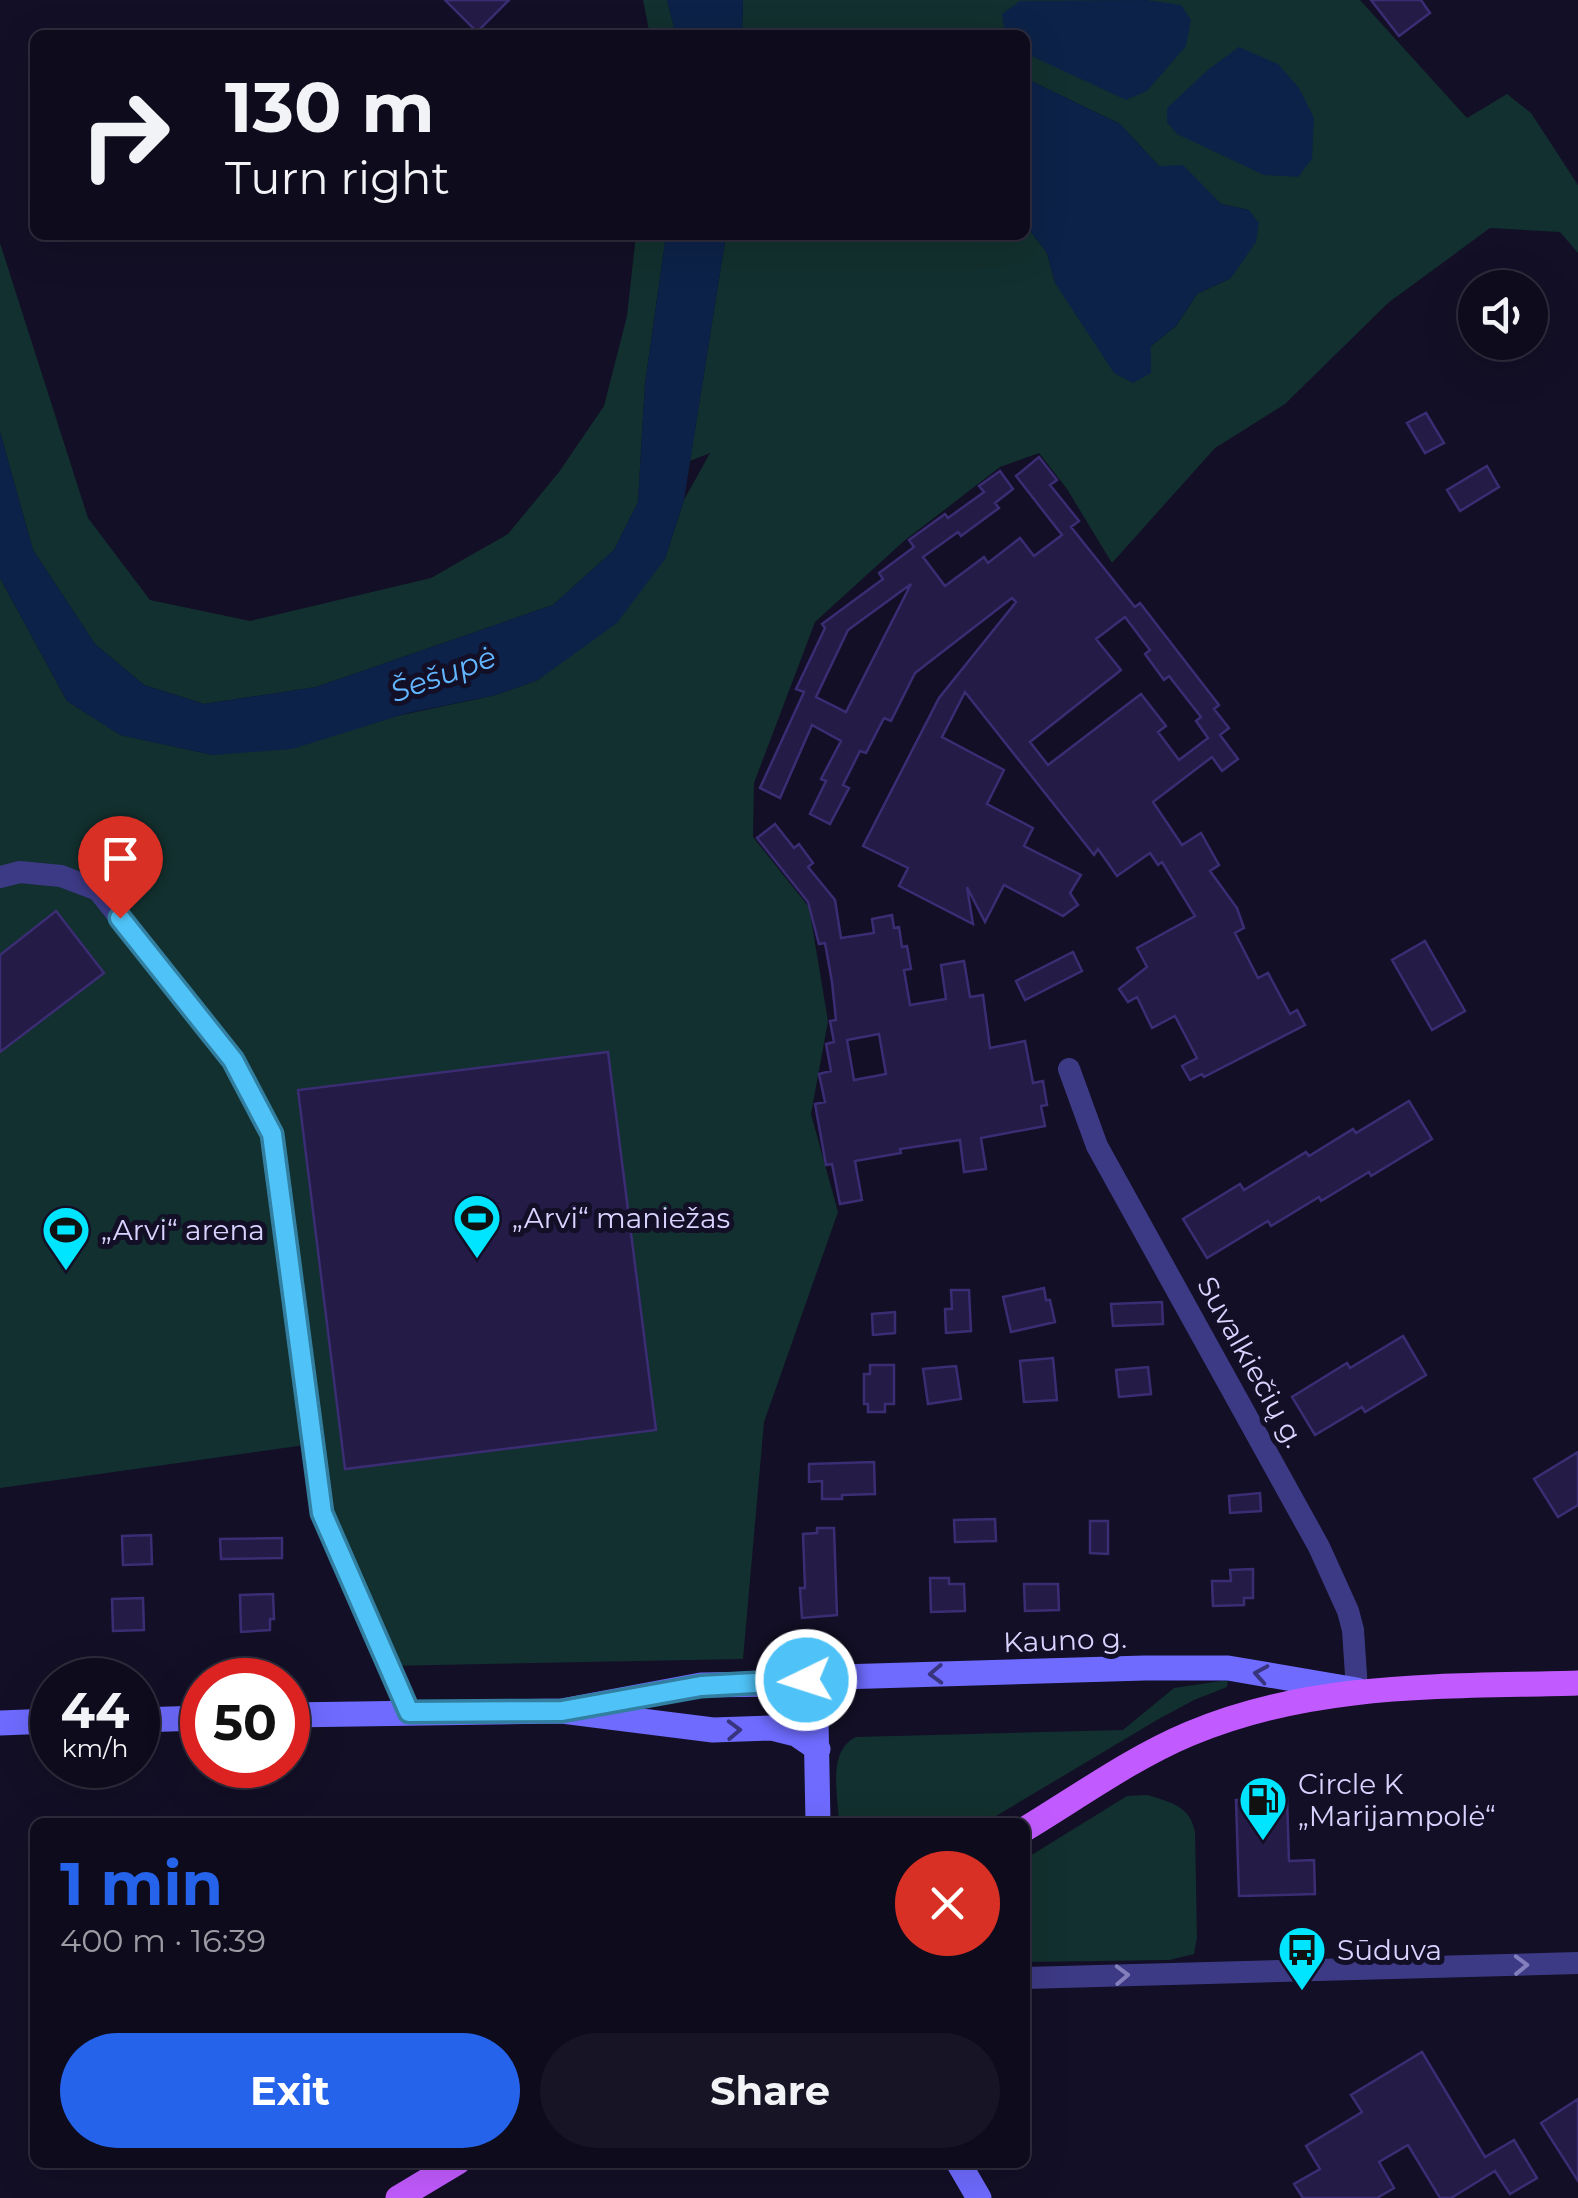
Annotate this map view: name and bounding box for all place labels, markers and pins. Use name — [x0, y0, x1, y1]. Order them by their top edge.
pin — [78, 816, 163, 919]
sports icon: „Arvi“ maniežas — [451, 1192, 503, 1260]
place label: „Arvi“ maniežas — [512, 1201, 730, 1235]
sports icon: „Arvi“ arena — [40, 1204, 92, 1272]
place label: „Arvi“ arena — [101, 1213, 265, 1247]
place label: Circle K „Marijampolė“ — [1298, 1767, 1496, 1833]
fuel station icon: Circle K „Marijampolė“ — [1237, 1774, 1289, 1842]
bus stop icon: Sūduva — [1276, 1924, 1328, 1992]
place label: Sūduva — [1337, 1933, 1442, 1967]

